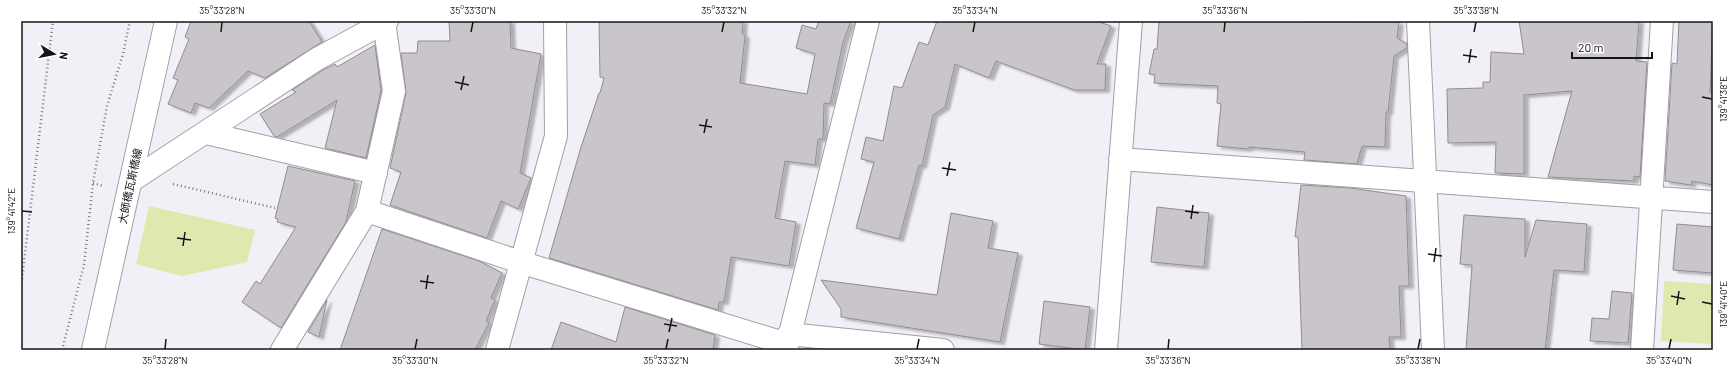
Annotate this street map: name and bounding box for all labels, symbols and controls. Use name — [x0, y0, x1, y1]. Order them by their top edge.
text: 35°33'28"N — [199, 4, 245, 16]
text: 35°33'30"N — [450, 4, 496, 16]
text: 35°33'32"N — [701, 4, 747, 16]
text: 35°33'34"N — [952, 4, 998, 16]
text: 35°33'36"N — [1202, 4, 1248, 16]
text: 35°33'38"N — [1453, 4, 1499, 16]
north arrow — [34, 34, 74, 74]
scale bar — [1572, 34, 1652, 60]
text: 20 m — [1578, 40, 1604, 54]
text: N — [57, 51, 71, 61]
text: 139°41'38"E — [1717, 76, 1729, 122]
street label: 大師橋瓦斯橋線 — [115, 147, 144, 225]
text: 139°41'42"E — [5, 188, 17, 234]
text: 139°41'40"E — [1717, 281, 1729, 327]
text: 35°33'28"N — [142, 354, 188, 366]
text: 35°33'30"N — [392, 354, 438, 366]
text: 35°33'32"N — [643, 354, 689, 366]
text: 35°33'34"N — [894, 354, 940, 366]
text: 35°33'36"N — [1145, 354, 1191, 366]
text: 35°33'38"N — [1395, 354, 1441, 366]
text: 35°33'40"N — [1646, 354, 1692, 366]

